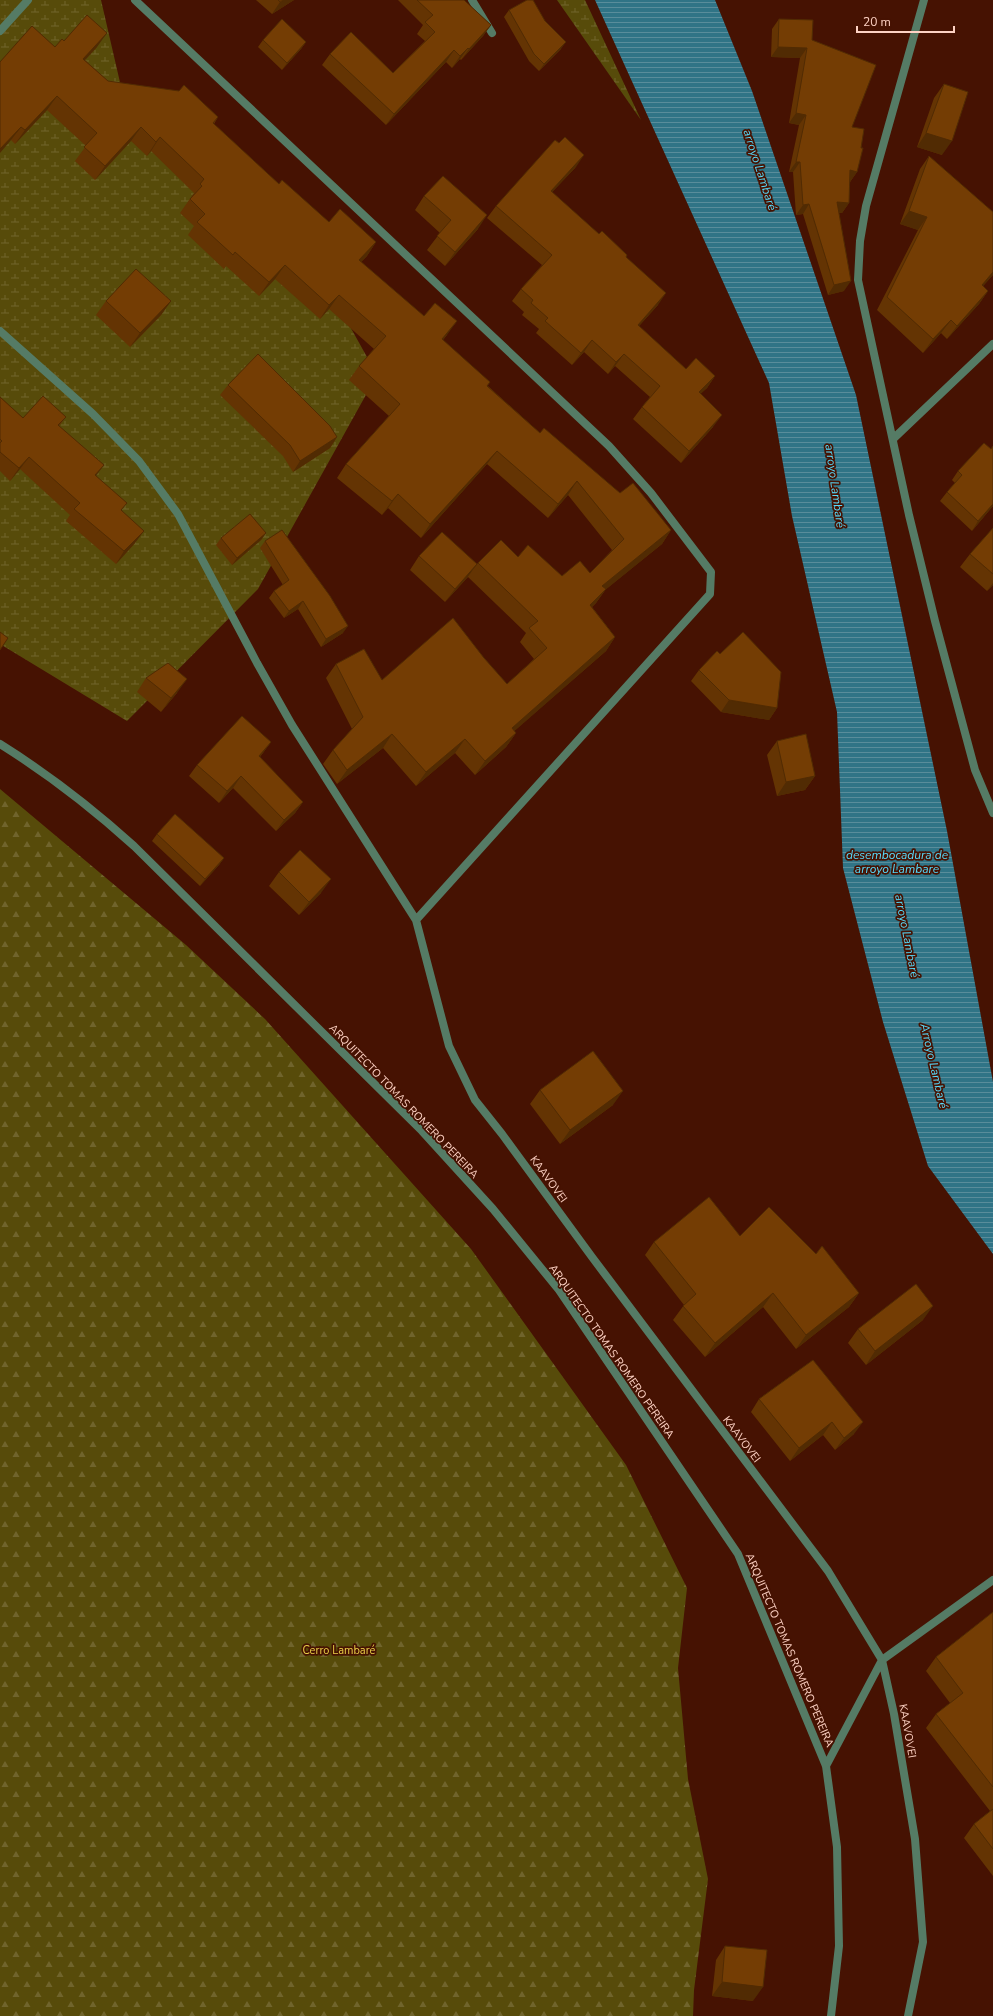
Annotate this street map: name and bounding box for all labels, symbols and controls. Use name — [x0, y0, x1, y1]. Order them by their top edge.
scale bar — [857, 8, 954, 34]
text: 20 m — [863, 14, 891, 30]
water label: arroyo Lambaré — [739, 127, 781, 213]
water label: arroyo Lambaré — [821, 443, 849, 530]
water label: desembocadura de arroyo Lambare — [846, 847, 949, 877]
water label: arroyo Lambaré — [891, 893, 923, 980]
street label: ARQUITECTO TOMAS ROMERO PEREIRA — [326, 1021, 482, 1182]
water label: Arroyo Lambaré — [916, 1021, 952, 1111]
street label: KAAVOVEI — [527, 1153, 571, 1206]
street label: ARQUITECTO TOMAS ROMERO PEREIRA — [545, 1261, 678, 1441]
street label: KAAVOVEI — [719, 1413, 764, 1466]
street label: ARQUITECTO TOMAS ROMERO PEREIRA — [742, 1551, 837, 1749]
park label: Cerro Lambaré — [303, 1643, 376, 1658]
street label: KAAVOVEI — [895, 1703, 920, 1759]

